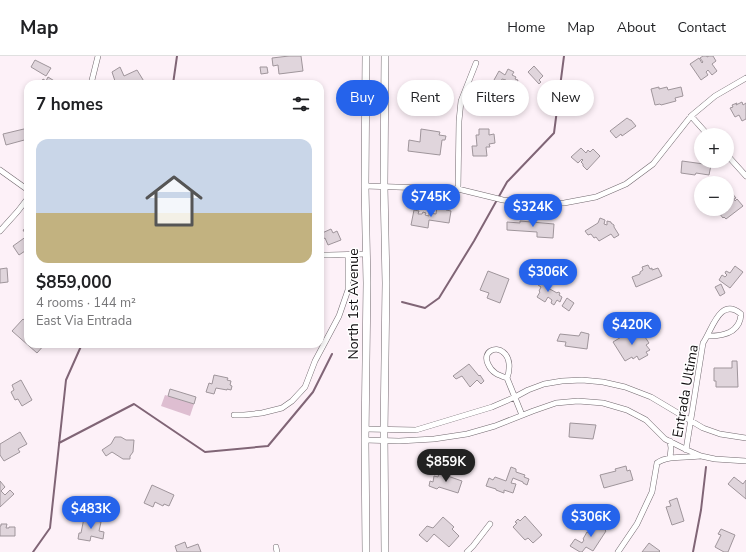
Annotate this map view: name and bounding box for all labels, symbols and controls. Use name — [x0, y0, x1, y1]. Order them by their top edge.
text: Map — [20, 15, 58, 41]
text: Home — [507, 18, 545, 37]
text: Map — [567, 18, 595, 37]
text: About — [617, 18, 656, 37]
text: Contact — [678, 18, 726, 37]
chip: Buy — [336, 80, 389, 116]
chip: Rent — [397, 80, 454, 116]
chip: Filters — [462, 80, 529, 116]
chip: New — [537, 80, 594, 116]
text: 7 homes — [36, 93, 103, 116]
icon: filters — [290, 93, 312, 115]
map controls — [694, 128, 734, 216]
button: + — [694, 128, 734, 168]
icon: home — [138, 165, 210, 237]
button: − — [694, 176, 734, 216]
pin: $745K — [403, 184, 459, 218]
text: $745K — [411, 188, 451, 206]
pin: $324K — [505, 194, 561, 228]
text: $324K — [513, 198, 553, 216]
street label: North 1st Avenue — [344, 248, 363, 360]
pin: $306K — [520, 259, 576, 293]
text: $306K — [528, 263, 568, 281]
text: $859,000 — [36, 271, 112, 294]
text: 4 rooms · 144 m² — [36, 294, 136, 312]
text: East Via Entrada — [36, 312, 132, 330]
pin: $420K — [604, 312, 660, 346]
text: $420K — [612, 316, 652, 334]
street label: Entrada Ultima — [668, 343, 703, 439]
pin: $859K — [418, 449, 474, 483]
text: $859K — [426, 453, 466, 471]
pin: $483K — [63, 496, 119, 530]
text: $483K — [71, 500, 111, 518]
pin: $306K — [563, 504, 619, 538]
text: $306K — [571, 508, 611, 526]

